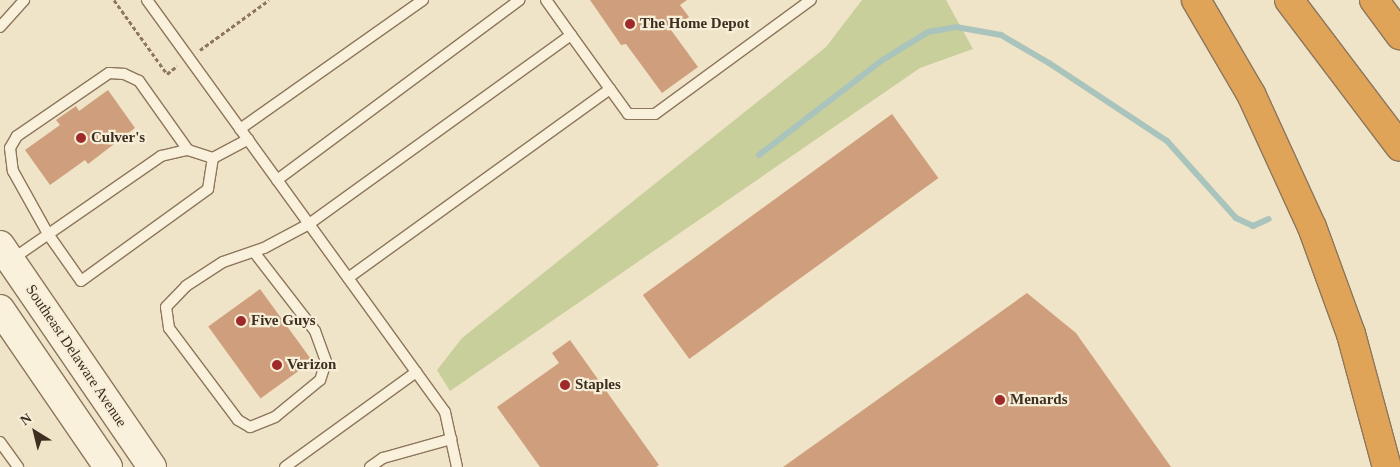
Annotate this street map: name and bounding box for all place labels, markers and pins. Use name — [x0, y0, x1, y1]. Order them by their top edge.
place label: The Home Depot — [640, 15, 749, 33]
marker: The Home Depot — [624, 18, 636, 30]
place label: Culver's — [91, 129, 145, 147]
marker: Culver's — [75, 132, 87, 144]
place label: Five Guys — [251, 312, 316, 330]
marker: Five Guys — [235, 315, 247, 327]
place label: Verizon — [287, 356, 336, 374]
marker: Verizon — [271, 359, 283, 371]
place label: Staples — [575, 376, 621, 394]
marker: Staples — [559, 379, 571, 391]
place label: Menards — [1010, 391, 1067, 409]
marker: Menards — [994, 394, 1006, 406]

